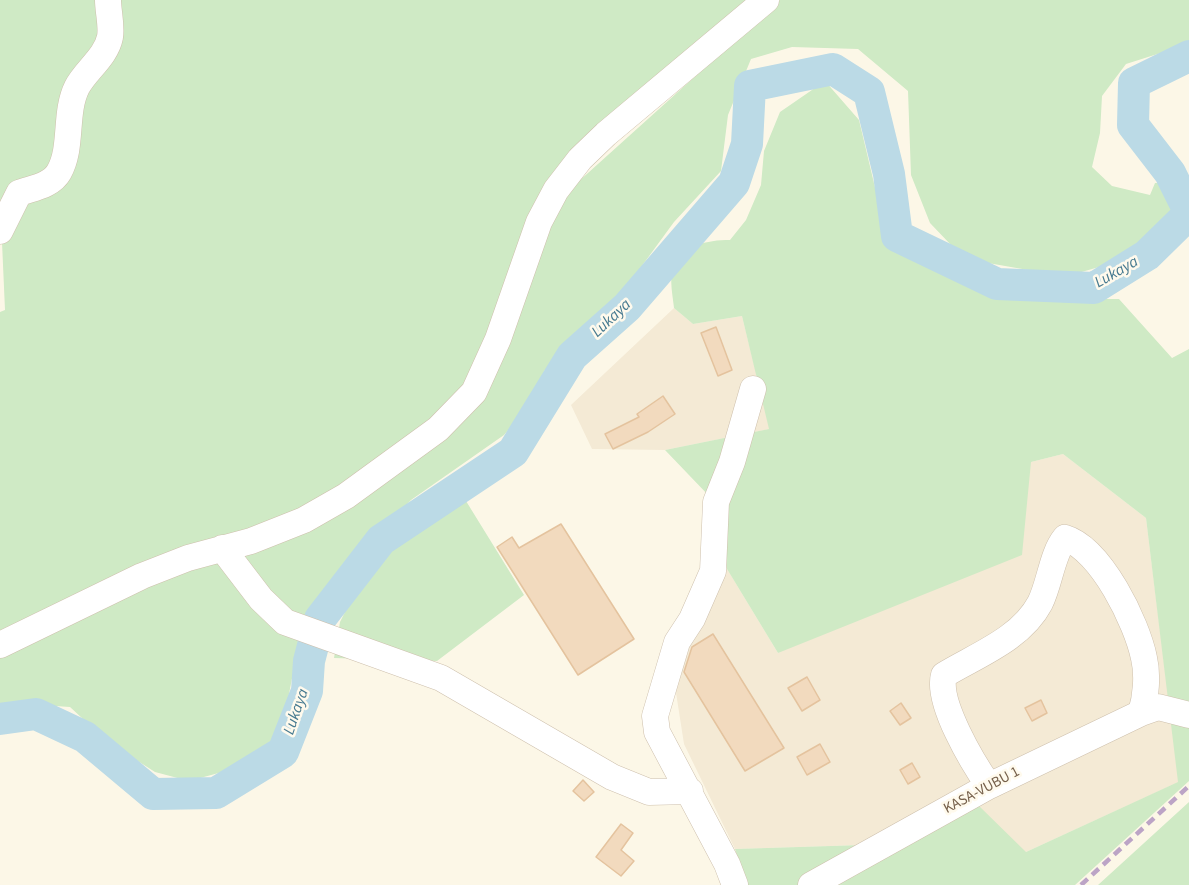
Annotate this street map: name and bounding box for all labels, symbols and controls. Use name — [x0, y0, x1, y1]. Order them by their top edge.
water label: Lukaya — [1092, 253, 1142, 293]
water label: Lukaya — [588, 296, 636, 342]
water label: Lukaya — [280, 687, 314, 737]
street label: KASA-VUBU 1 — [941, 763, 1023, 819]

